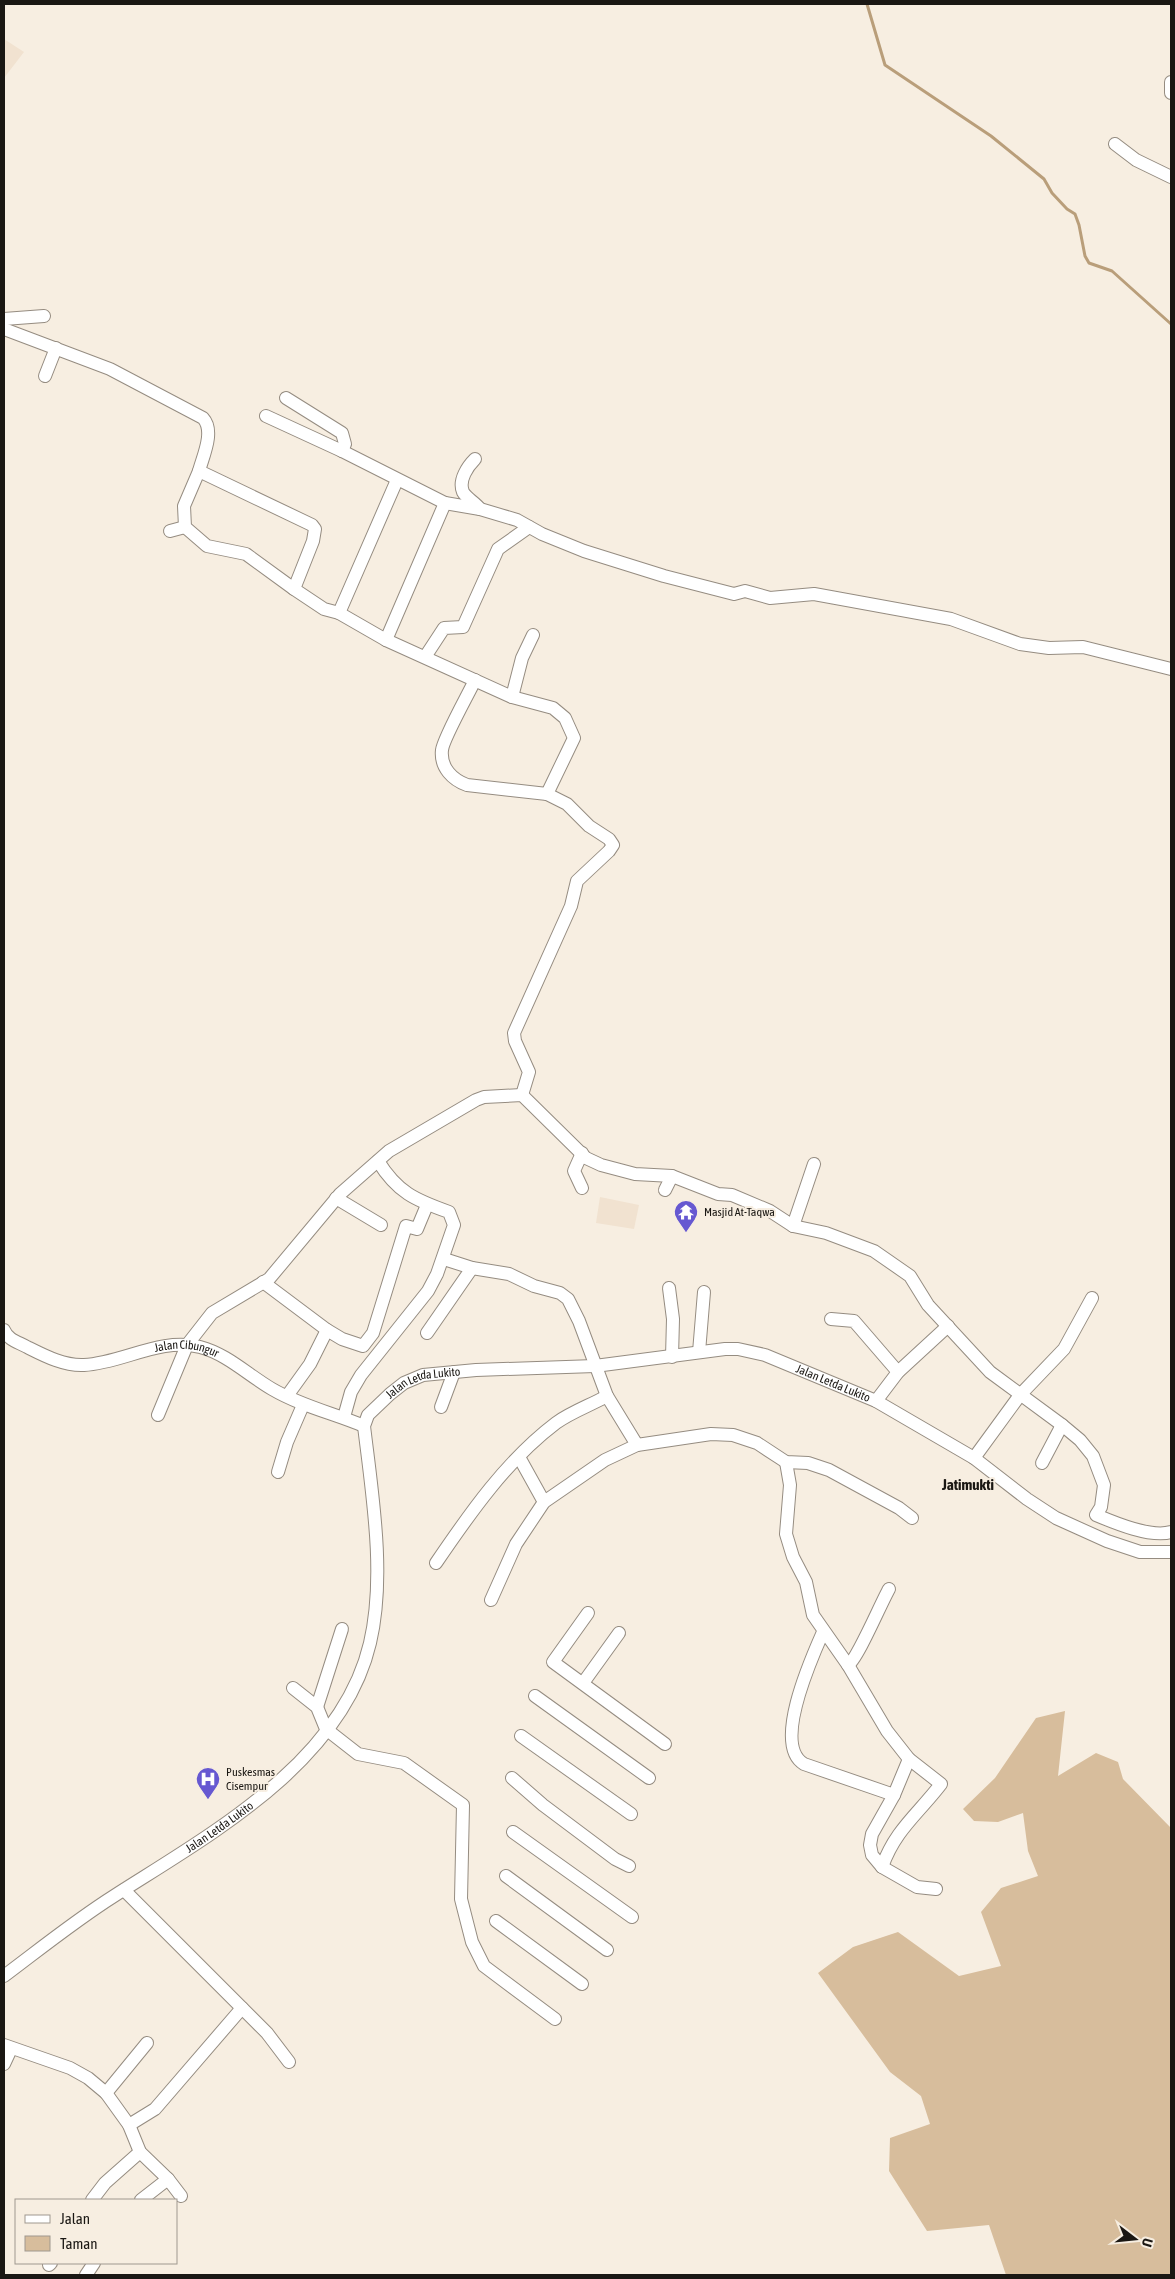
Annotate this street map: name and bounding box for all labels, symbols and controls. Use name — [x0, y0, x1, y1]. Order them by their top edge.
temple icon: Masjid At-Taqwa — [673, 1199, 699, 1233]
place label: Masjid At-Taqwa — [704, 1205, 775, 1219]
street label: Jalan Cibungur — [153, 1338, 222, 1360]
street label: Jalan Letda Lukito — [794, 1362, 873, 1405]
street label: Jalan Letda Lukito — [383, 1364, 461, 1401]
district label: Jatimukti — [941, 1476, 994, 1493]
place label: Puskesmas Cisempur — [226, 1765, 275, 1793]
hospital icon: Puskesmas Cisempur — [195, 1766, 221, 1800]
street label: Jalan Letda Lukito — [183, 1798, 256, 1856]
legend — [15, 2199, 178, 2264]
text: Jalan — [60, 2210, 90, 2227]
north arrow — [1110, 2214, 1160, 2264]
text: Taman — [60, 2235, 98, 2252]
text: U — [1139, 2236, 1156, 2249]

